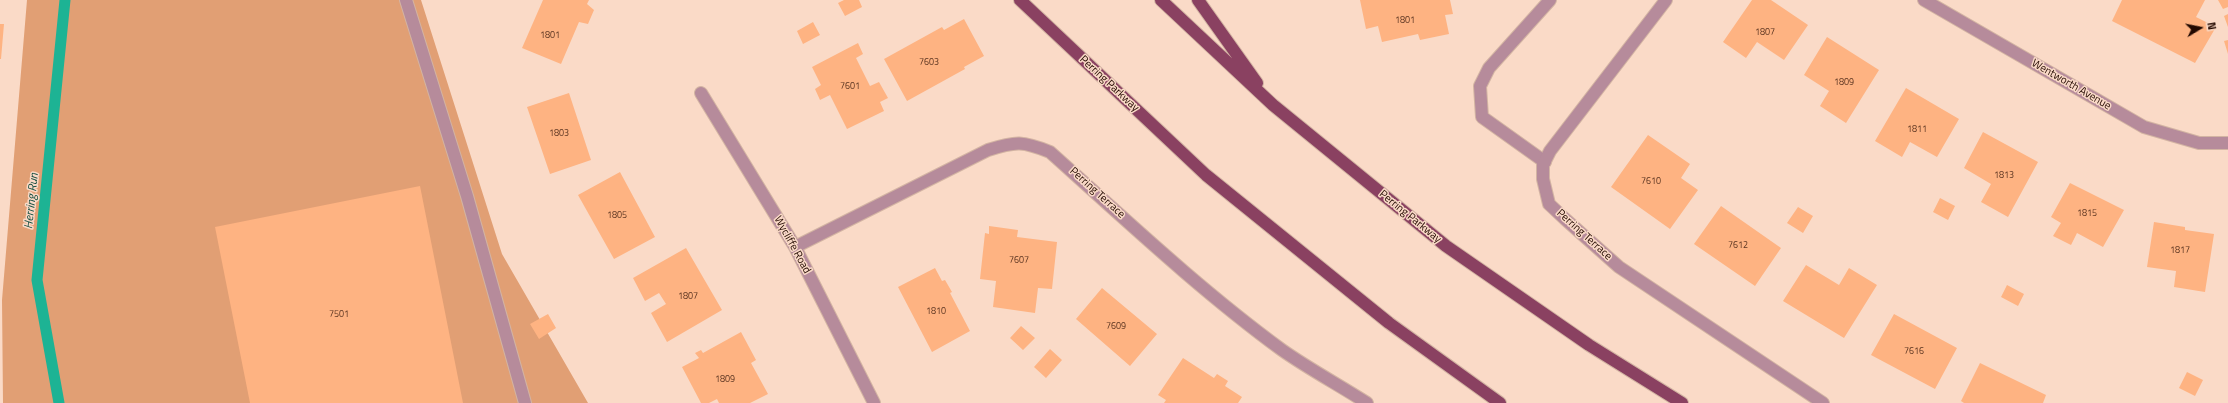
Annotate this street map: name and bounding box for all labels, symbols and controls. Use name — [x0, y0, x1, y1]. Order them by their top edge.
north arrow — [2180, 8, 2220, 48]
house number: 1801 — [1395, 16, 1415, 26]
text: N — [2203, 21, 2220, 31]
house number: 1807 — [1755, 28, 1775, 38]
house number: 1801 — [540, 31, 560, 41]
street label: Perring Parkway — [1077, 53, 1141, 115]
street label: Wentworth Avenue — [2029, 57, 2113, 113]
house number: 7603 — [919, 58, 939, 68]
house number: 1809 — [1834, 78, 1854, 88]
house number: 7601 — [840, 82, 860, 92]
house number: 1811 — [1907, 125, 1927, 135]
house number: 1803 — [549, 129, 569, 139]
street label: Perring Terrace — [1067, 165, 1127, 221]
house number: 1813 — [1994, 171, 2014, 181]
water label: Herring Run — [22, 172, 42, 230]
house number: 7610 — [1641, 177, 1661, 187]
street label: Perring Parkway — [1376, 188, 1444, 246]
street label: Perring Terrace — [1554, 207, 1614, 263]
house number: 1815 — [2077, 209, 2097, 219]
house number: 1805 — [607, 211, 627, 221]
street label: Wycliffe Road — [771, 214, 813, 276]
house number: 7612 — [1728, 241, 1748, 251]
house number: 1817 — [2170, 246, 2190, 256]
house number: 7607 — [1009, 256, 1029, 266]
house number: 1807 — [678, 292, 698, 302]
house number: 1810 — [926, 307, 946, 317]
house number: 7501 — [329, 310, 349, 320]
house number: 7609 — [1106, 322, 1126, 332]
house number: 7616 — [1904, 347, 1924, 357]
house number: 1809 — [715, 375, 735, 385]

